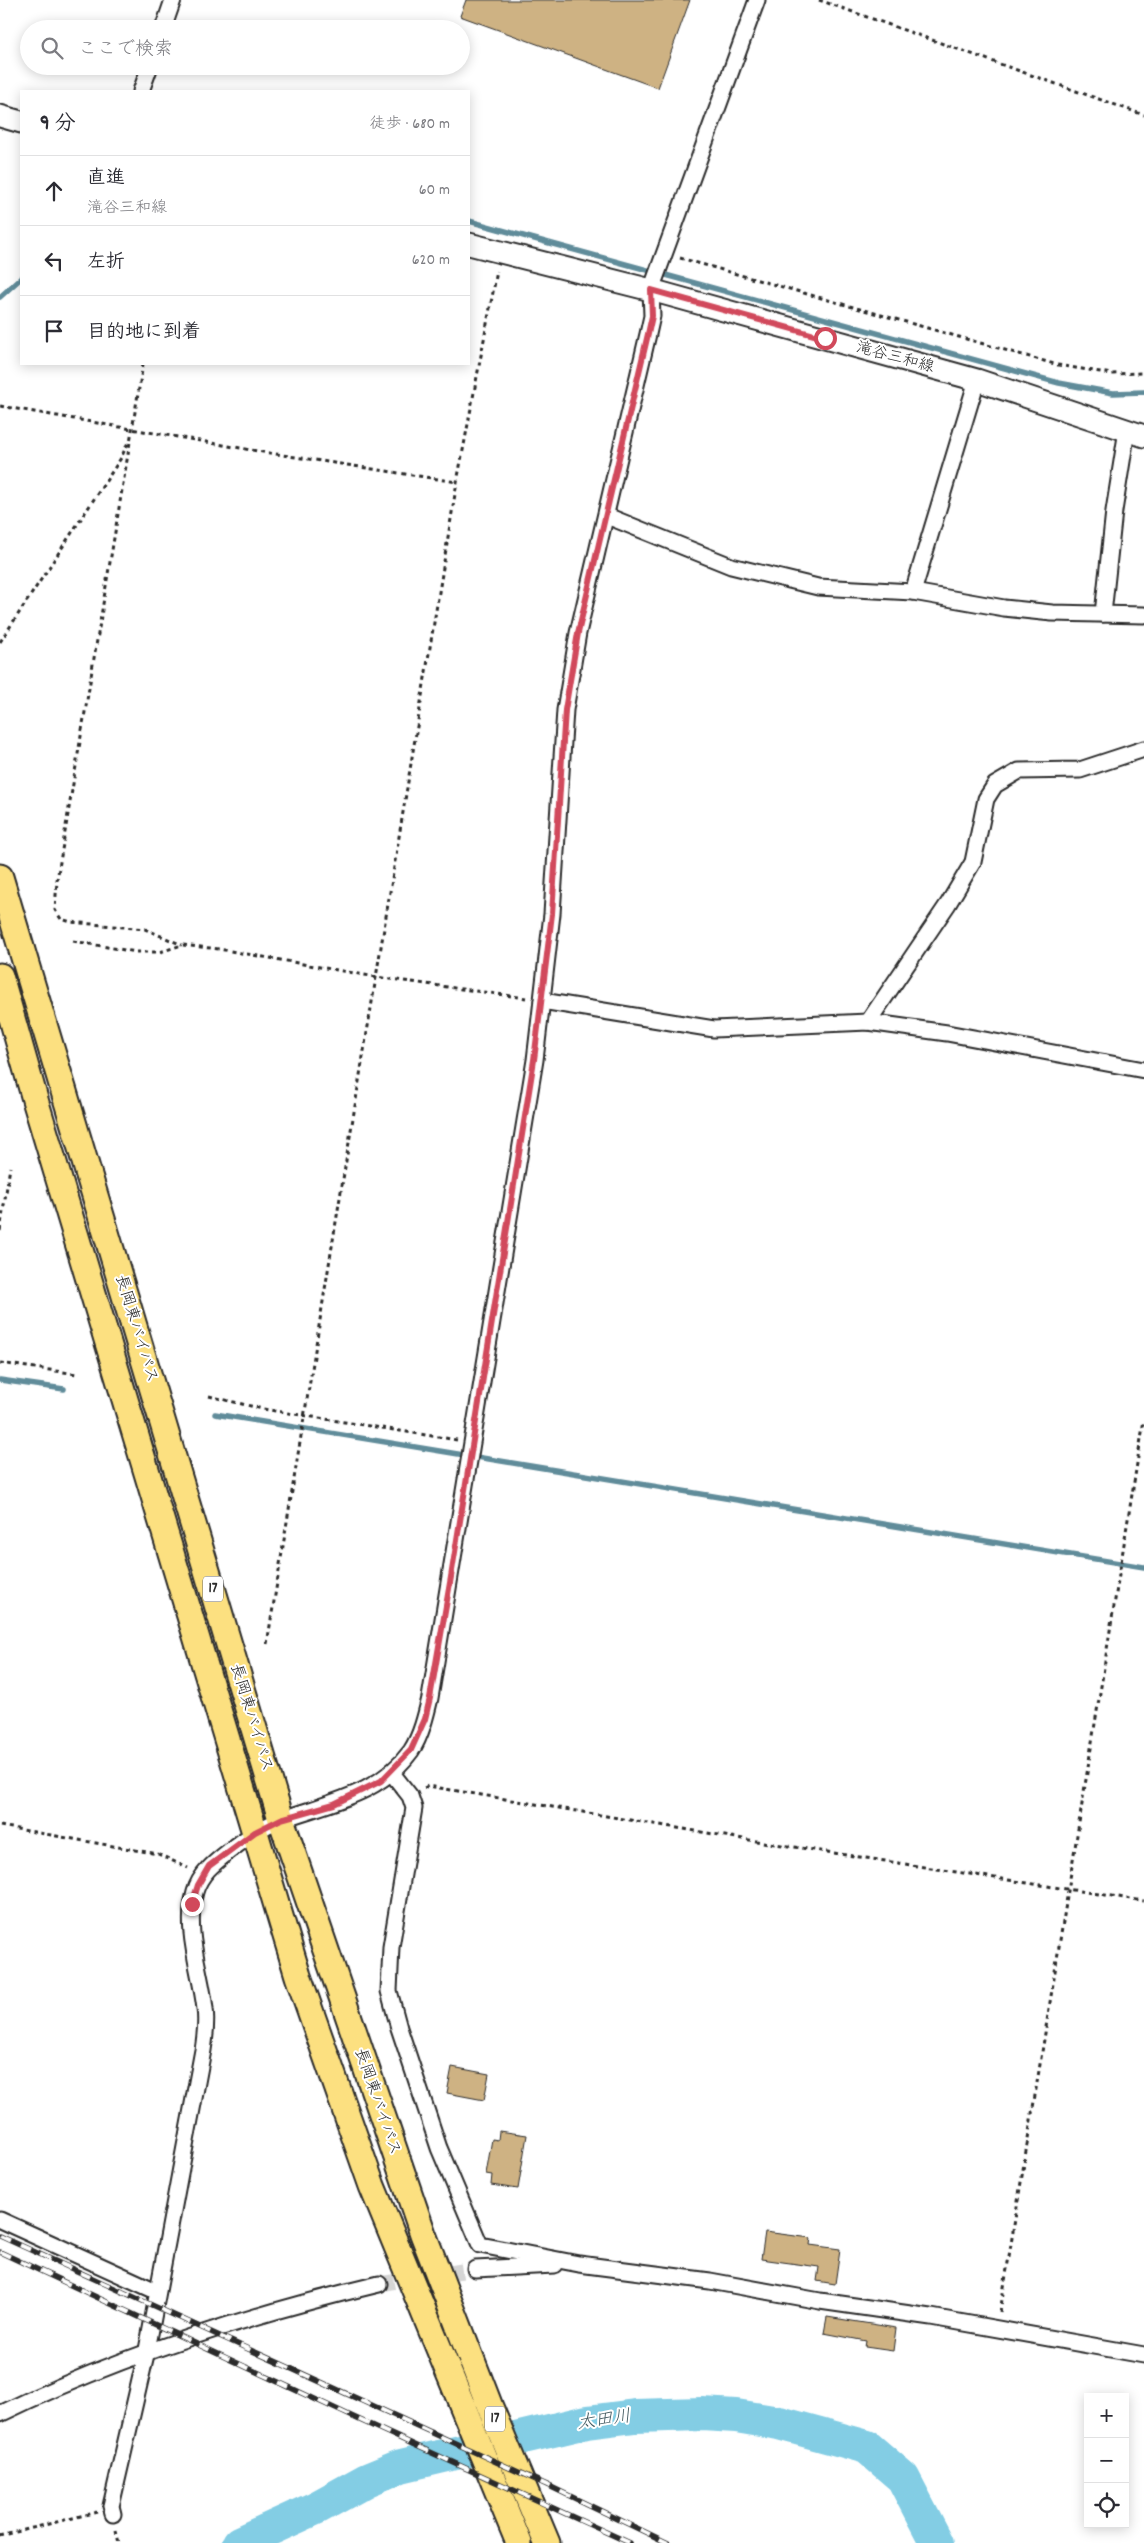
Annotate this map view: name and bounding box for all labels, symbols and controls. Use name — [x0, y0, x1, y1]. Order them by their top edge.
search box — [20, 20, 470, 75]
icon: search — [38, 34, 66, 62]
text: ここで検索 — [78, 37, 173, 64]
text: 9 分 — [40, 110, 75, 140]
text: 徒歩 · 680 m — [369, 113, 450, 136]
text: 直進 — [87, 166, 125, 193]
icon: ahead — [40, 177, 68, 205]
text: 60 m — [419, 179, 450, 202]
text: 滝谷三和線 — [87, 197, 167, 220]
icon: left — [40, 247, 68, 275]
text: 620 m — [412, 249, 450, 272]
text: 左折 — [87, 250, 125, 277]
icon: arrive — [40, 317, 68, 345]
text: 目的地に到着 — [87, 320, 201, 347]
route start — [814, 327, 837, 350]
street label: 滝谷三和線 — [853, 337, 937, 379]
street label: 長岡東バイパス — [109, 1272, 163, 1386]
road number: 17 — [203, 1576, 223, 1602]
street label: 長岡東バイパス — [224, 1661, 278, 1775]
route end — [181, 1893, 204, 1916]
street label: 長岡東バイパス — [348, 2045, 406, 2159]
map controls — [1084, 2393, 1129, 2528]
button: + — [1084, 2393, 1129, 2438]
water label: 太田川 — [576, 2405, 632, 2437]
road number: 17 — [485, 2406, 505, 2432]
button: − — [1084, 2438, 1129, 2483]
button: locate — [1084, 2483, 1129, 2528]

